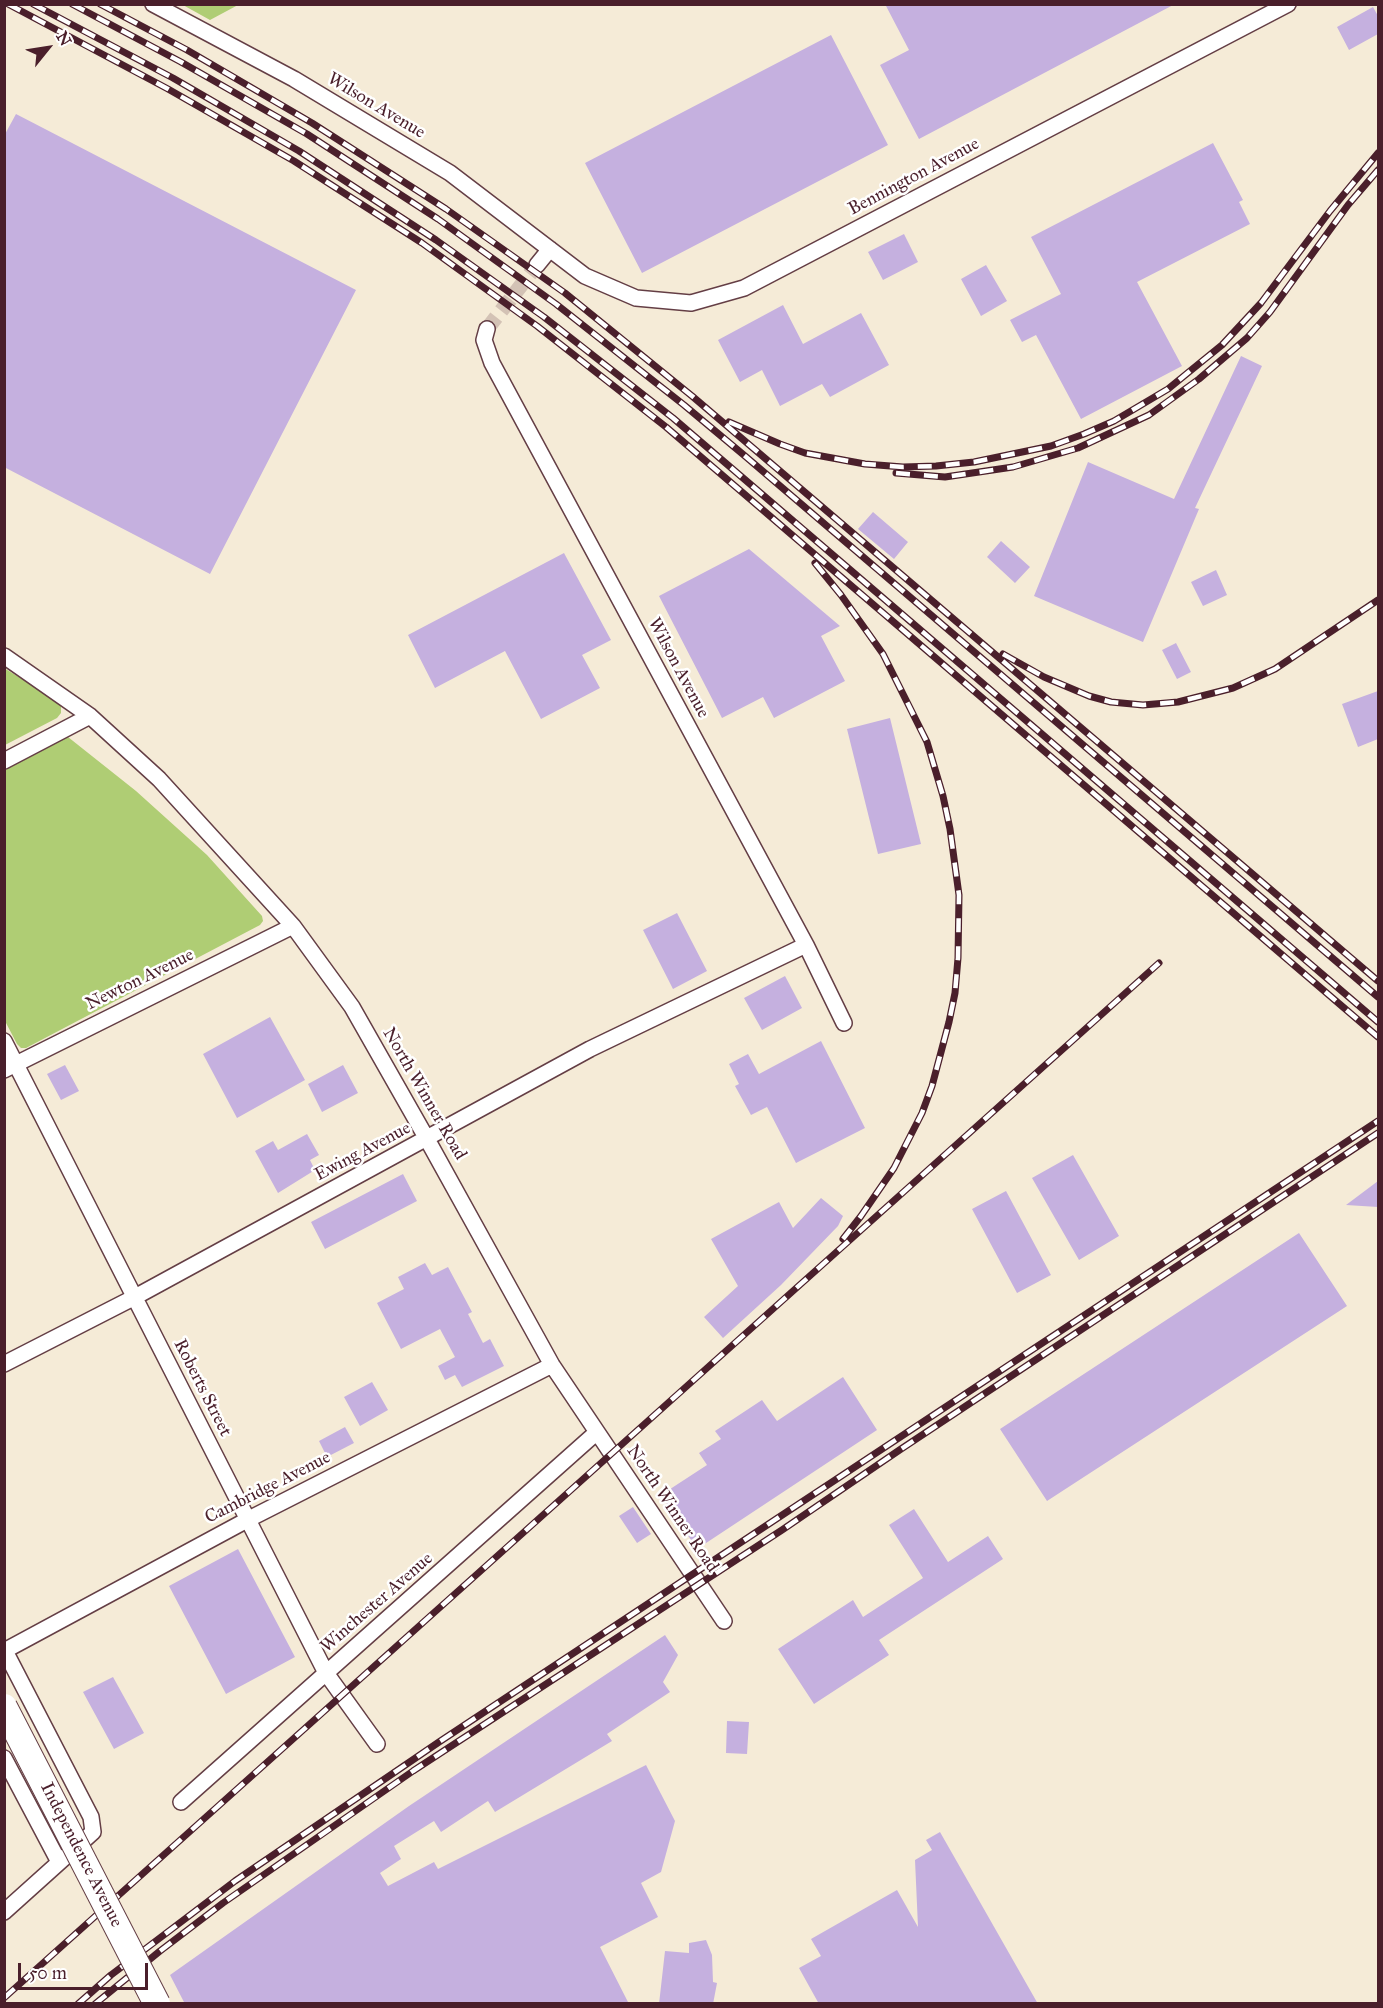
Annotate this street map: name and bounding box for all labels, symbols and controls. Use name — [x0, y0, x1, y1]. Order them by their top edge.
north arrow — [18, 18, 78, 78]
text: N — [52, 28, 76, 49]
street label: Wilson Avenue — [323, 68, 429, 144]
street label: Bennington Avenue — [845, 133, 983, 221]
street label: Wilson Avenue — [643, 614, 713, 722]
street label: Newton Avenue — [82, 945, 198, 1015]
street label: North Winner Road — [377, 1024, 471, 1164]
street label: Ewing Avenue — [311, 1118, 415, 1186]
street label: Roberts Street — [168, 1336, 236, 1440]
street label: North Winner Road — [621, 1441, 723, 1577]
street label: Cambridge Avenue — [202, 1447, 334, 1529]
street label: Winchester Avenue — [316, 1548, 438, 1658]
street label: Independence Avenue — [35, 1779, 127, 1931]
scale bar — [21, 1951, 152, 1989]
text: 50 m — [29, 1962, 67, 1984]

